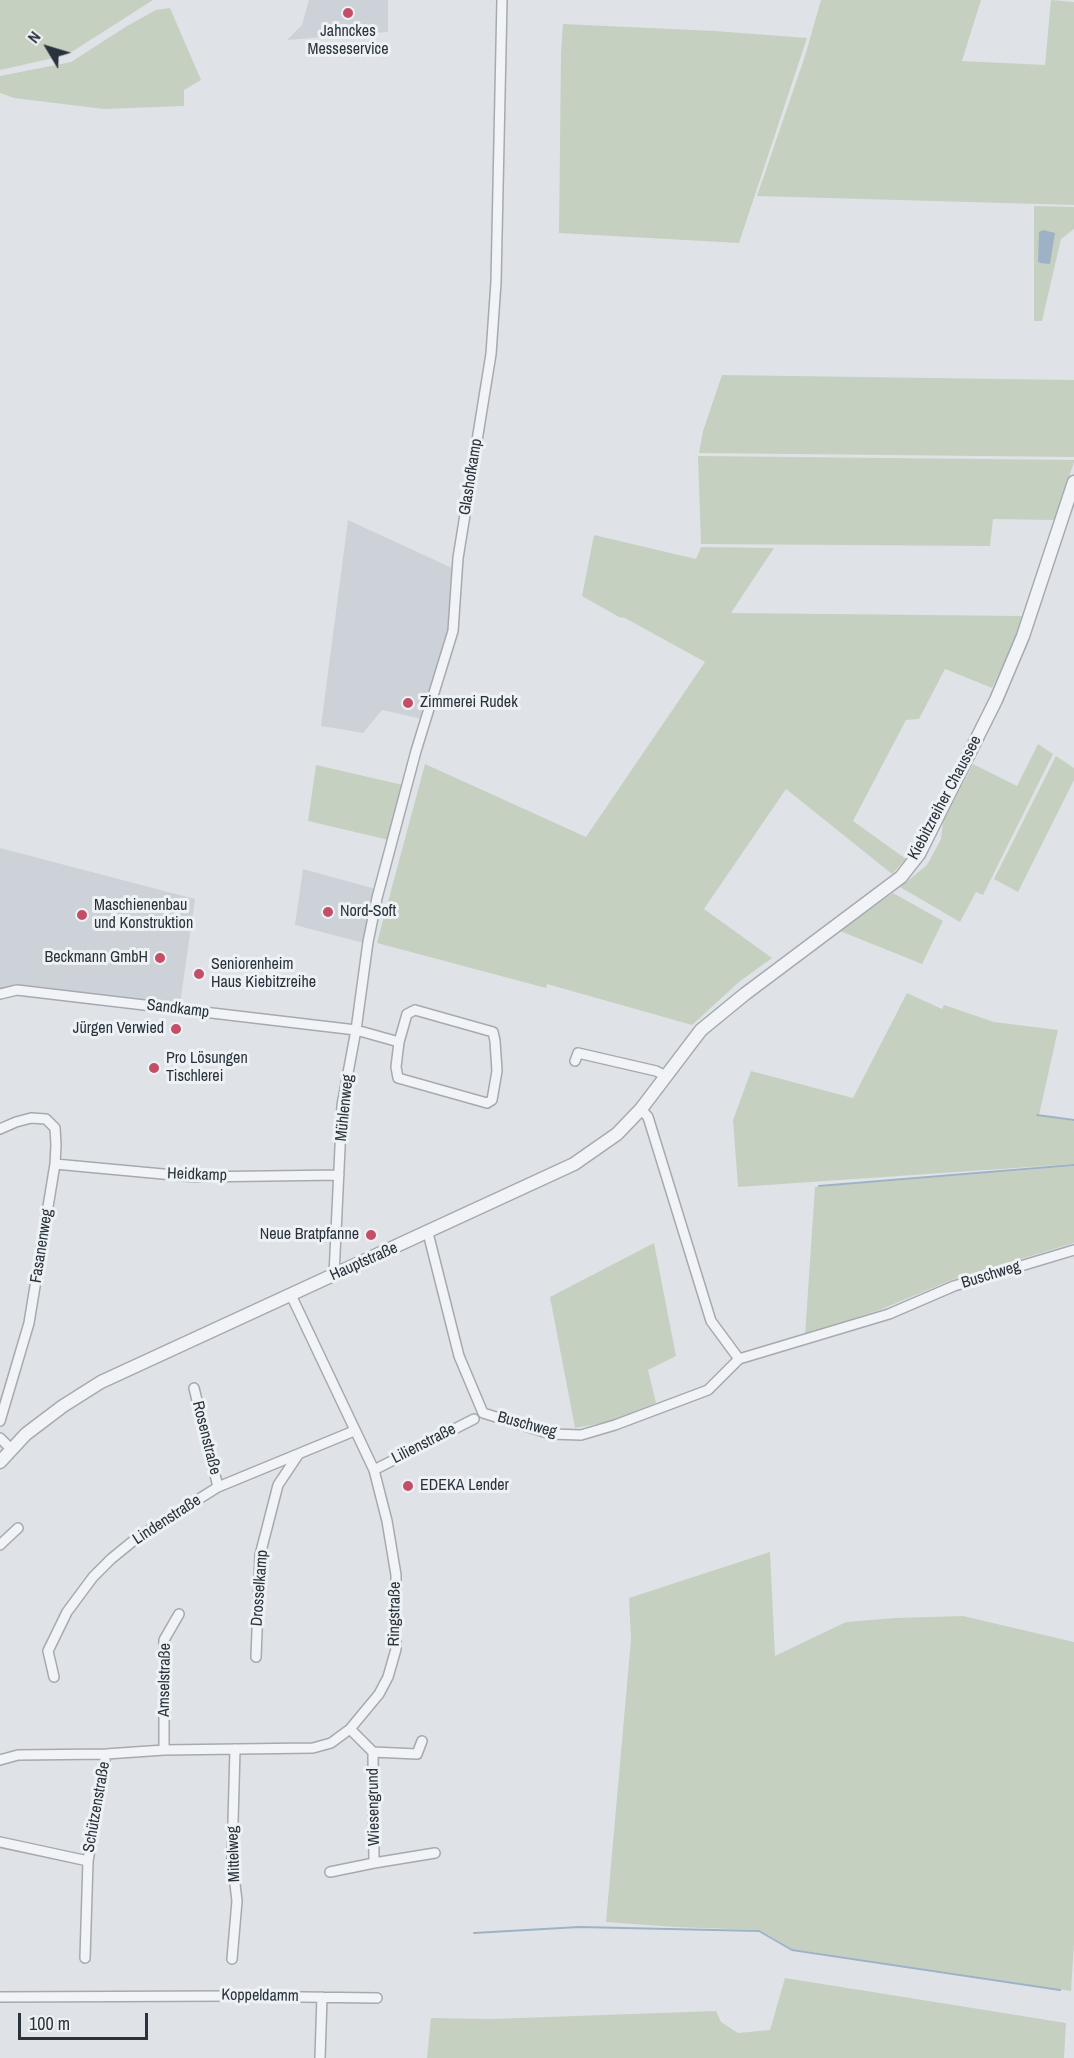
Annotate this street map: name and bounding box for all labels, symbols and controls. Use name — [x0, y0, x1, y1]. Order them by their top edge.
marker: Jahnckes Messeservice — [341, 6, 355, 20]
north arrow — [18, 18, 78, 78]
place label: Jahnckes Messeservice — [308, 22, 388, 60]
text: N — [22, 26, 45, 47]
street label: Glashofkamp — [455, 437, 487, 517]
place label: Zimmerei Rudek — [420, 693, 518, 713]
marker: Zimmerei Rudek — [401, 696, 415, 710]
street label: Kiebitzreiher Chaussee — [904, 733, 986, 863]
place label: Maschienenbau und Konstruktion — [94, 896, 193, 934]
place label: Nord-Soft — [340, 902, 396, 922]
marker: Nord-Soft — [321, 905, 335, 919]
marker: Maschienenbau und Konstruktion — [75, 908, 89, 922]
place label: Beckmann GmbH — [44, 948, 148, 968]
marker: Beckmann GmbH — [153, 951, 167, 965]
place label: Seniorenheim Haus Kiebitzreihe — [211, 955, 316, 993]
marker: Seniorenheim Haus Kiebitzreihe — [192, 967, 206, 981]
street label: Sandkamp — [146, 996, 210, 1022]
place label: Jürgen Verwied — [73, 1019, 164, 1039]
marker: Jürgen Verwied — [169, 1022, 183, 1036]
place label: Pro Lösungen Tischlerei — [166, 1049, 248, 1087]
marker: Pro Lösungen Tischlerei — [147, 1061, 161, 1075]
street label: Mühlenweg — [332, 1074, 358, 1142]
street label: Heidkamp — [167, 1164, 227, 1186]
street label: Fasanenweg — [27, 1208, 57, 1284]
place label: Neue Bratpfanne — [260, 1225, 359, 1245]
marker: Neue Bratpfanne — [364, 1228, 378, 1242]
street label: Hauptstraße — [327, 1239, 401, 1285]
street label: Buschweg — [959, 1257, 1023, 1293]
street label: Rosenstraße — [188, 1399, 224, 1477]
street label: Buschweg — [495, 1408, 559, 1442]
street label: Lilienstraße — [389, 1420, 459, 1468]
place label: EDEKA Lender — [420, 1476, 509, 1496]
marker: EDEKA Lender — [401, 1479, 415, 1493]
street label: Lindenstraße — [129, 1491, 205, 1549]
street label: Drosselkamp — [248, 1549, 272, 1627]
street label: Ringstraße — [385, 1581, 405, 1647]
street label: Amselstraße — [155, 1643, 175, 1717]
street label: Schützenstraße — [80, 1760, 114, 1854]
street label: Wiesengrund — [364, 1768, 384, 1846]
street label: Mittelweg — [223, 1826, 245, 1882]
street label: Koppeldamm — [221, 1986, 299, 2006]
scale bar — [21, 2001, 152, 2039]
text: 100 m — [29, 2011, 70, 2036]

